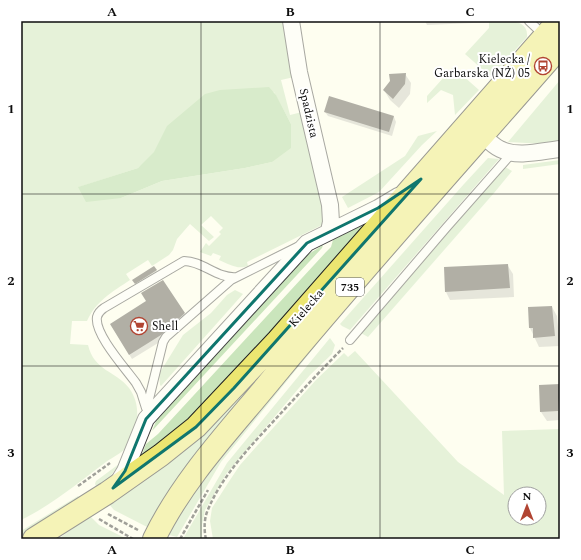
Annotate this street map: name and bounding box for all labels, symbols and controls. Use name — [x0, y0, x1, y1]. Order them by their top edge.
text: A — [107, 2, 117, 22]
text: B — [285, 2, 295, 22]
text: C — [465, 2, 475, 22]
place label: Kielecka / Garbarska (NŻ) 05 — [434, 50, 530, 83]
bus stop icon: Kielecka / Garbarska (NŻ) 05 — [533, 56, 553, 76]
street label: Spadzista — [294, 86, 323, 140]
text: 1 — [7, 99, 15, 119]
text: 1 — [566, 99, 574, 119]
text: 2 — [7, 271, 15, 291]
text: 2 — [566, 271, 574, 291]
road number: 735 — [336, 278, 364, 296]
street label: Kielecka — [284, 285, 329, 332]
supermarket icon: Shell — [129, 316, 149, 336]
place label: Shell — [152, 317, 178, 336]
text: 3 — [7, 443, 15, 463]
text: 3 — [566, 443, 574, 463]
north arrow — [507, 486, 547, 526]
text: N — [523, 488, 532, 505]
text: A — [107, 540, 117, 560]
text: B — [285, 540, 295, 560]
text: C — [465, 540, 475, 560]

